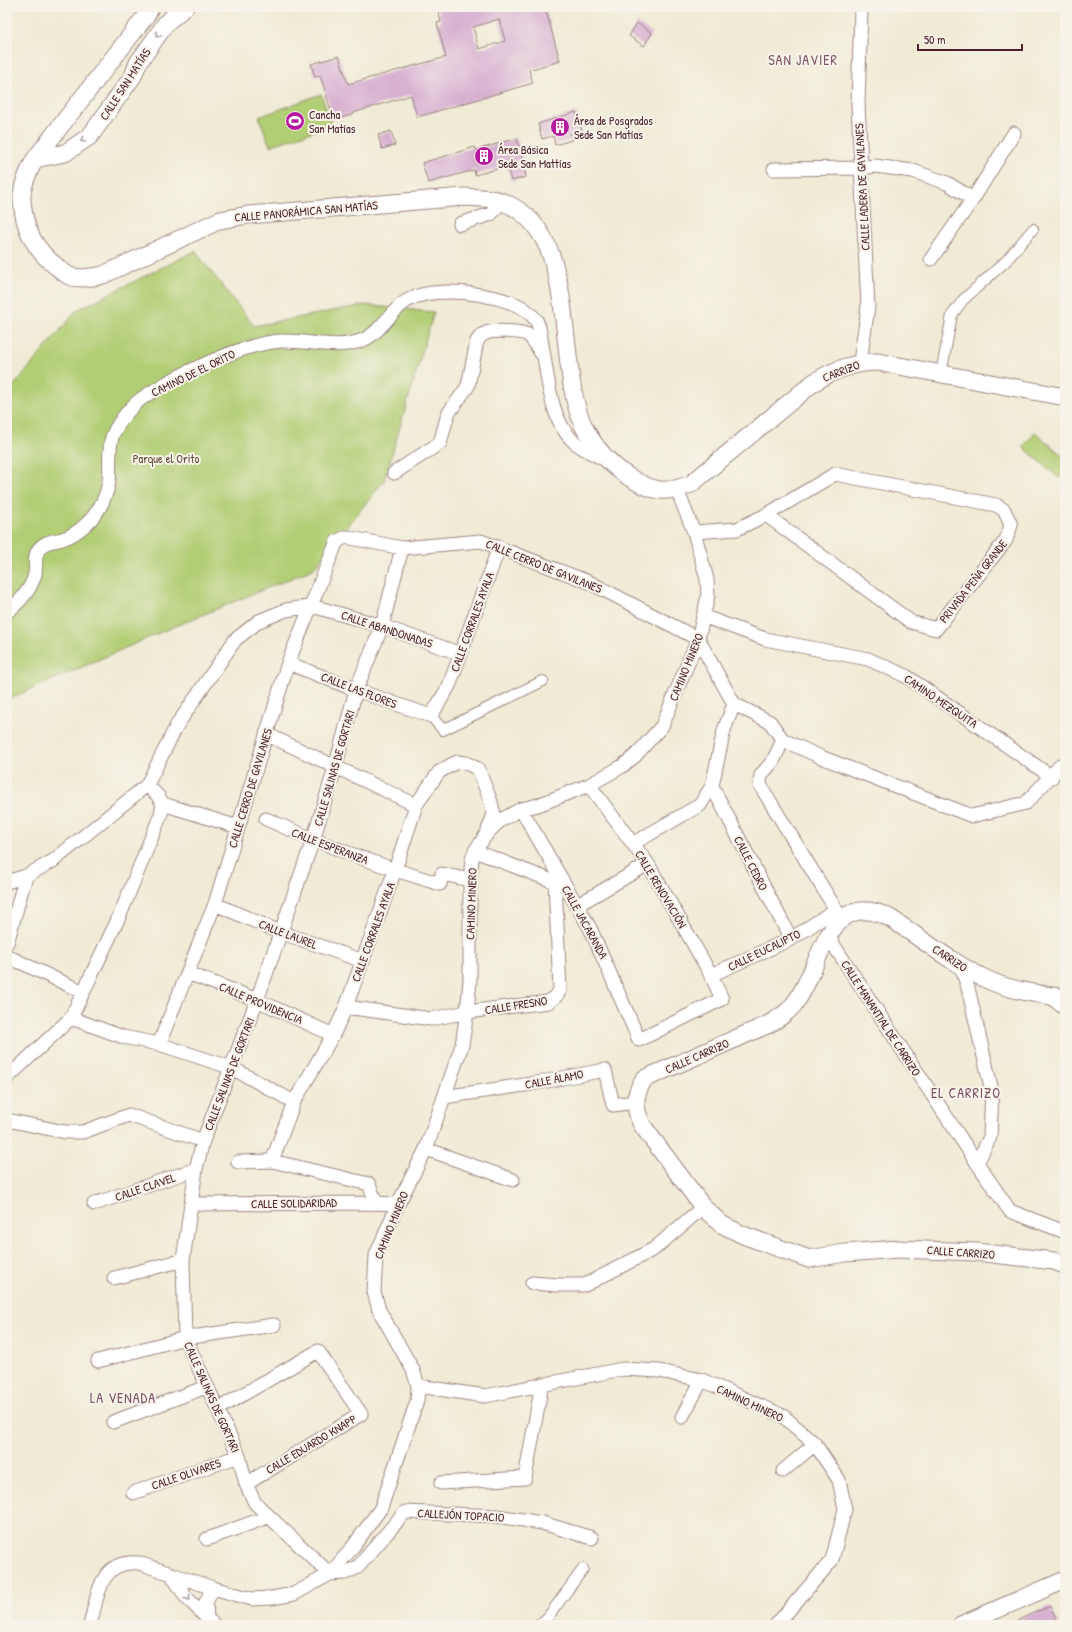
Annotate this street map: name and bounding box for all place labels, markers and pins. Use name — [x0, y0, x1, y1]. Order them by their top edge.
place label: Cancha San Matías — [309, 106, 356, 137]
sports icon: Cancha San Matías — [284, 110, 306, 132]
place label: Área de Posgrados Sede San Matías — [574, 112, 653, 143]
building icon: Área de Posgrados Sede San Matías — [549, 116, 571, 138]
place label: Área Básica Sede San Mattías — [498, 141, 571, 172]
building icon: Área Básica Sede San Mattías — [473, 145, 495, 167]

